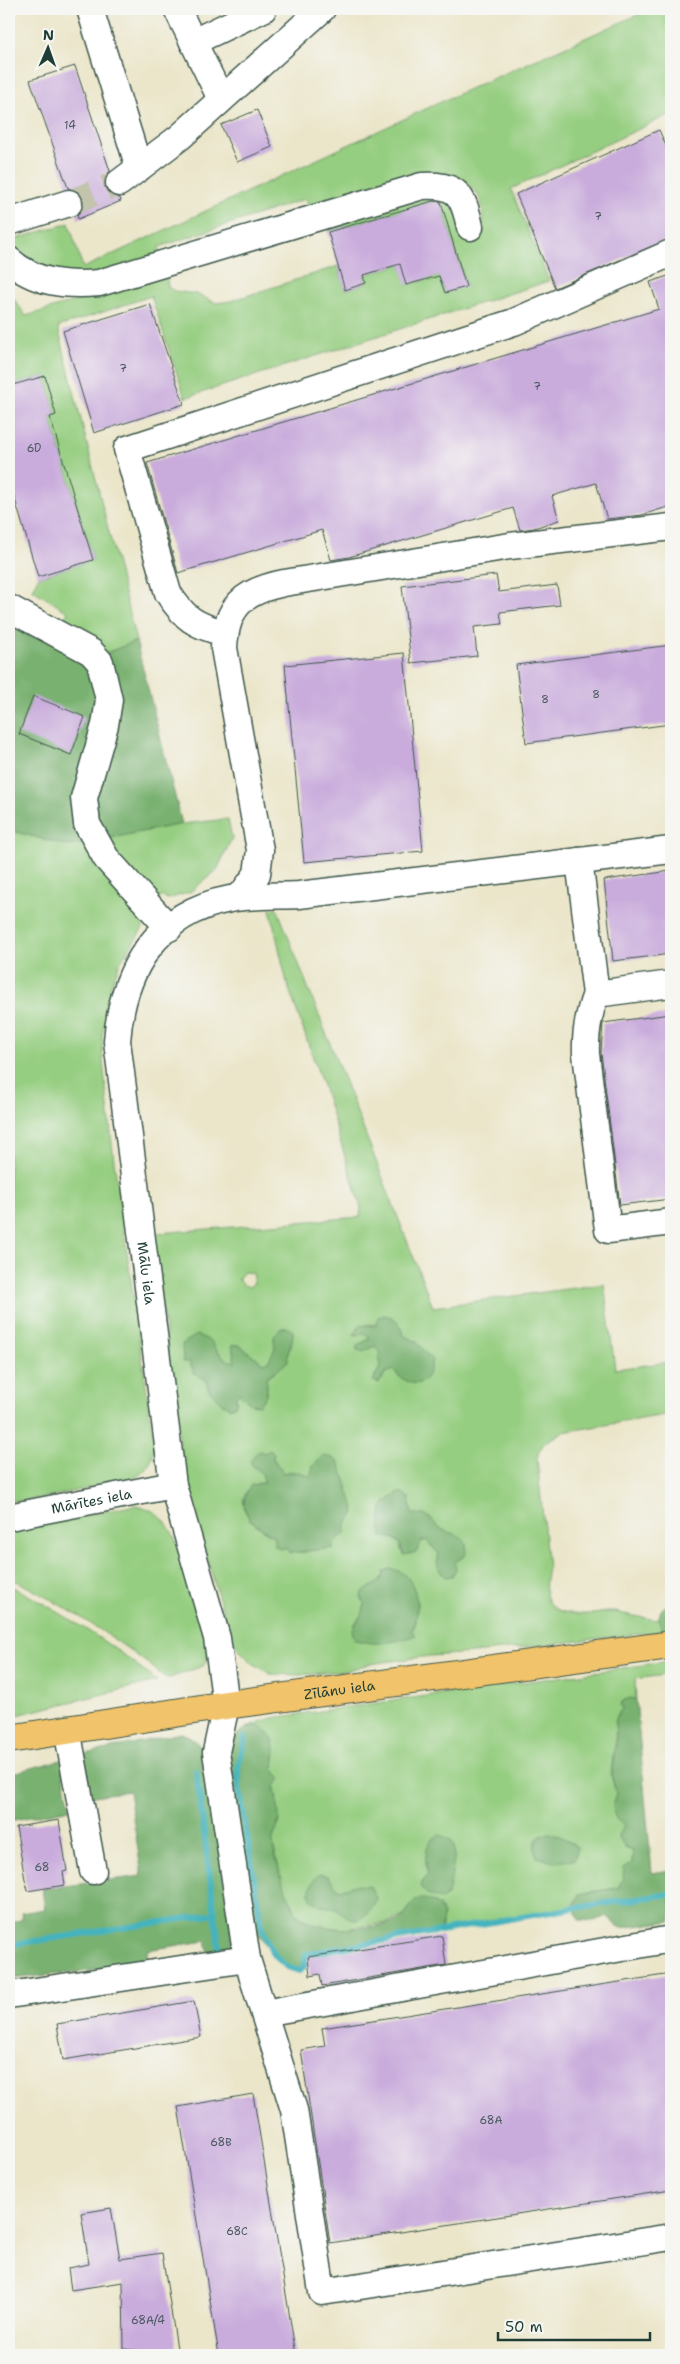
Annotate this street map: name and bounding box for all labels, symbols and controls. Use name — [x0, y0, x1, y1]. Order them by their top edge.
north arrow — [22, 22, 72, 72]
text: N — [43, 26, 54, 44]
house number: 14 — [64, 118, 76, 133]
house number: 7 — [594, 209, 602, 224]
house number: 7 — [119, 361, 127, 376]
house number: 7 — [533, 379, 541, 394]
house number: 6D — [27, 441, 41, 456]
house number: 8 — [592, 687, 600, 702]
house number: 8 — [541, 692, 549, 707]
street label: Mālu iela — [133, 1241, 159, 1306]
street label: Mārītes iela — [50, 1484, 134, 1518]
street label: Zīlānu iela — [303, 1676, 376, 1703]
house number: 68 — [35, 1860, 49, 1875]
house number: 68A — [480, 2113, 502, 2128]
house number: 68B — [210, 2135, 232, 2150]
house number: 68C — [226, 2224, 248, 2239]
scale bar — [498, 2309, 650, 2341]
house number: 68A/4 — [131, 2313, 165, 2328]
text: 50 m — [505, 2317, 543, 2337]

